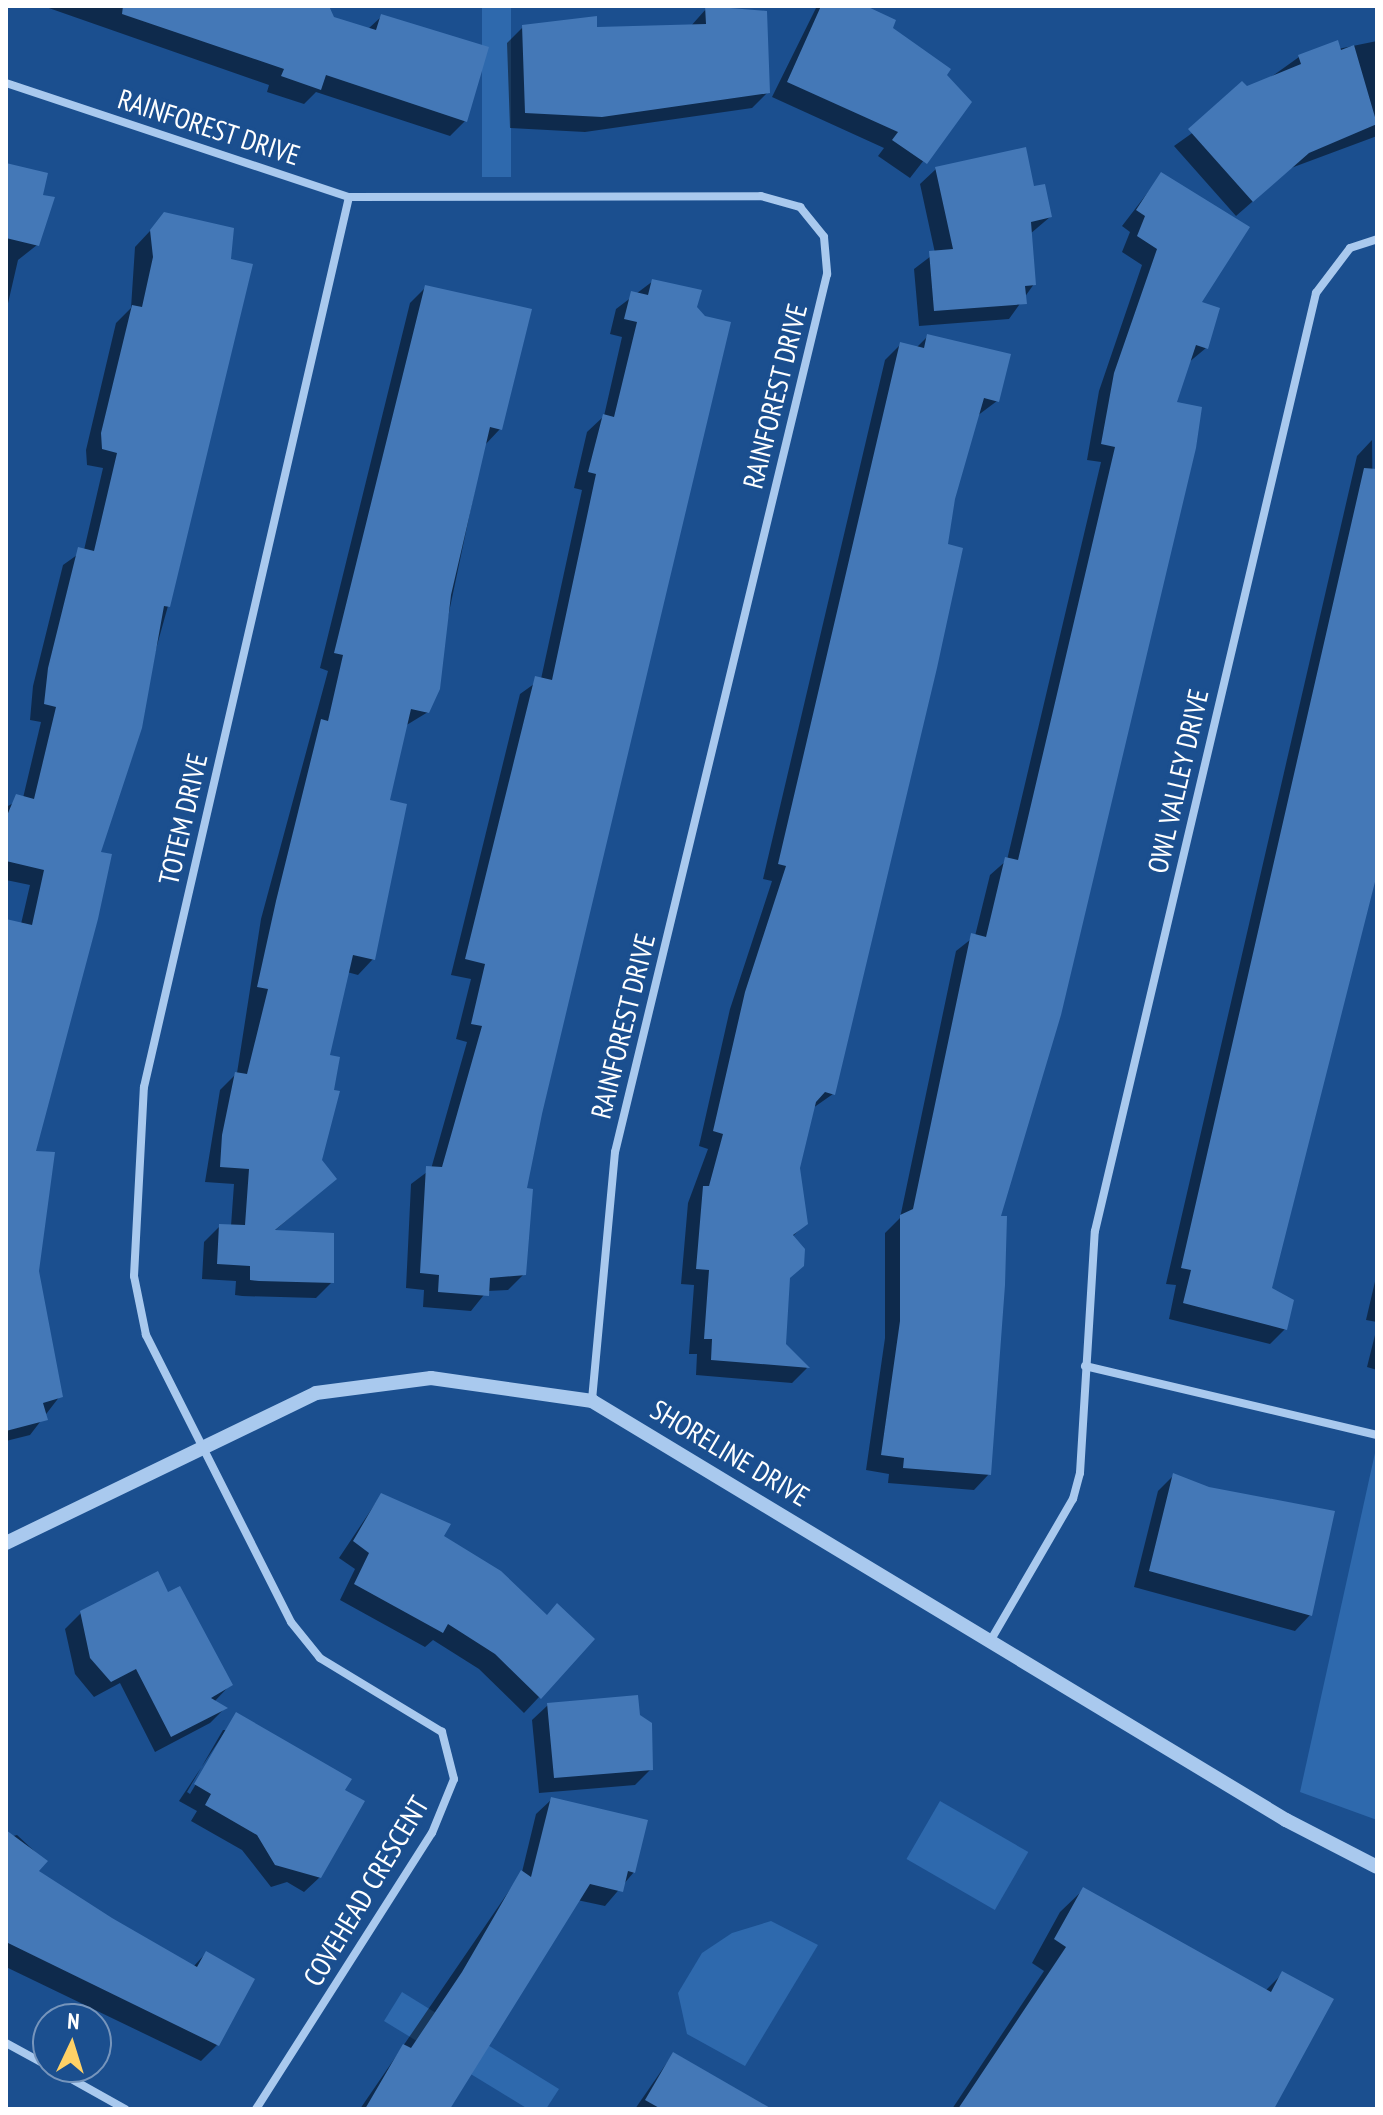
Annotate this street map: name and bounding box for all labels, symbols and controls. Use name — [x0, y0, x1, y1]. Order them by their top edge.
street label: RAINFOREST DRIVE — [113, 82, 305, 172]
street label: RAINFOREST DRIVE — [736, 300, 814, 492]
street label: OWL VALLEY DRIVE — [1140, 685, 1216, 877]
street label: TOTEM DRIVE — [152, 750, 214, 888]
street label: RAINFOREST DRIVE — [584, 930, 662, 1122]
street label: SHORELINE DRIVE — [645, 1393, 815, 1513]
street label: COVEHEAD CRESCENT — [296, 1790, 436, 1992]
north arrow — [32, 2003, 112, 2083]
text: N — [67, 2007, 80, 2035]

